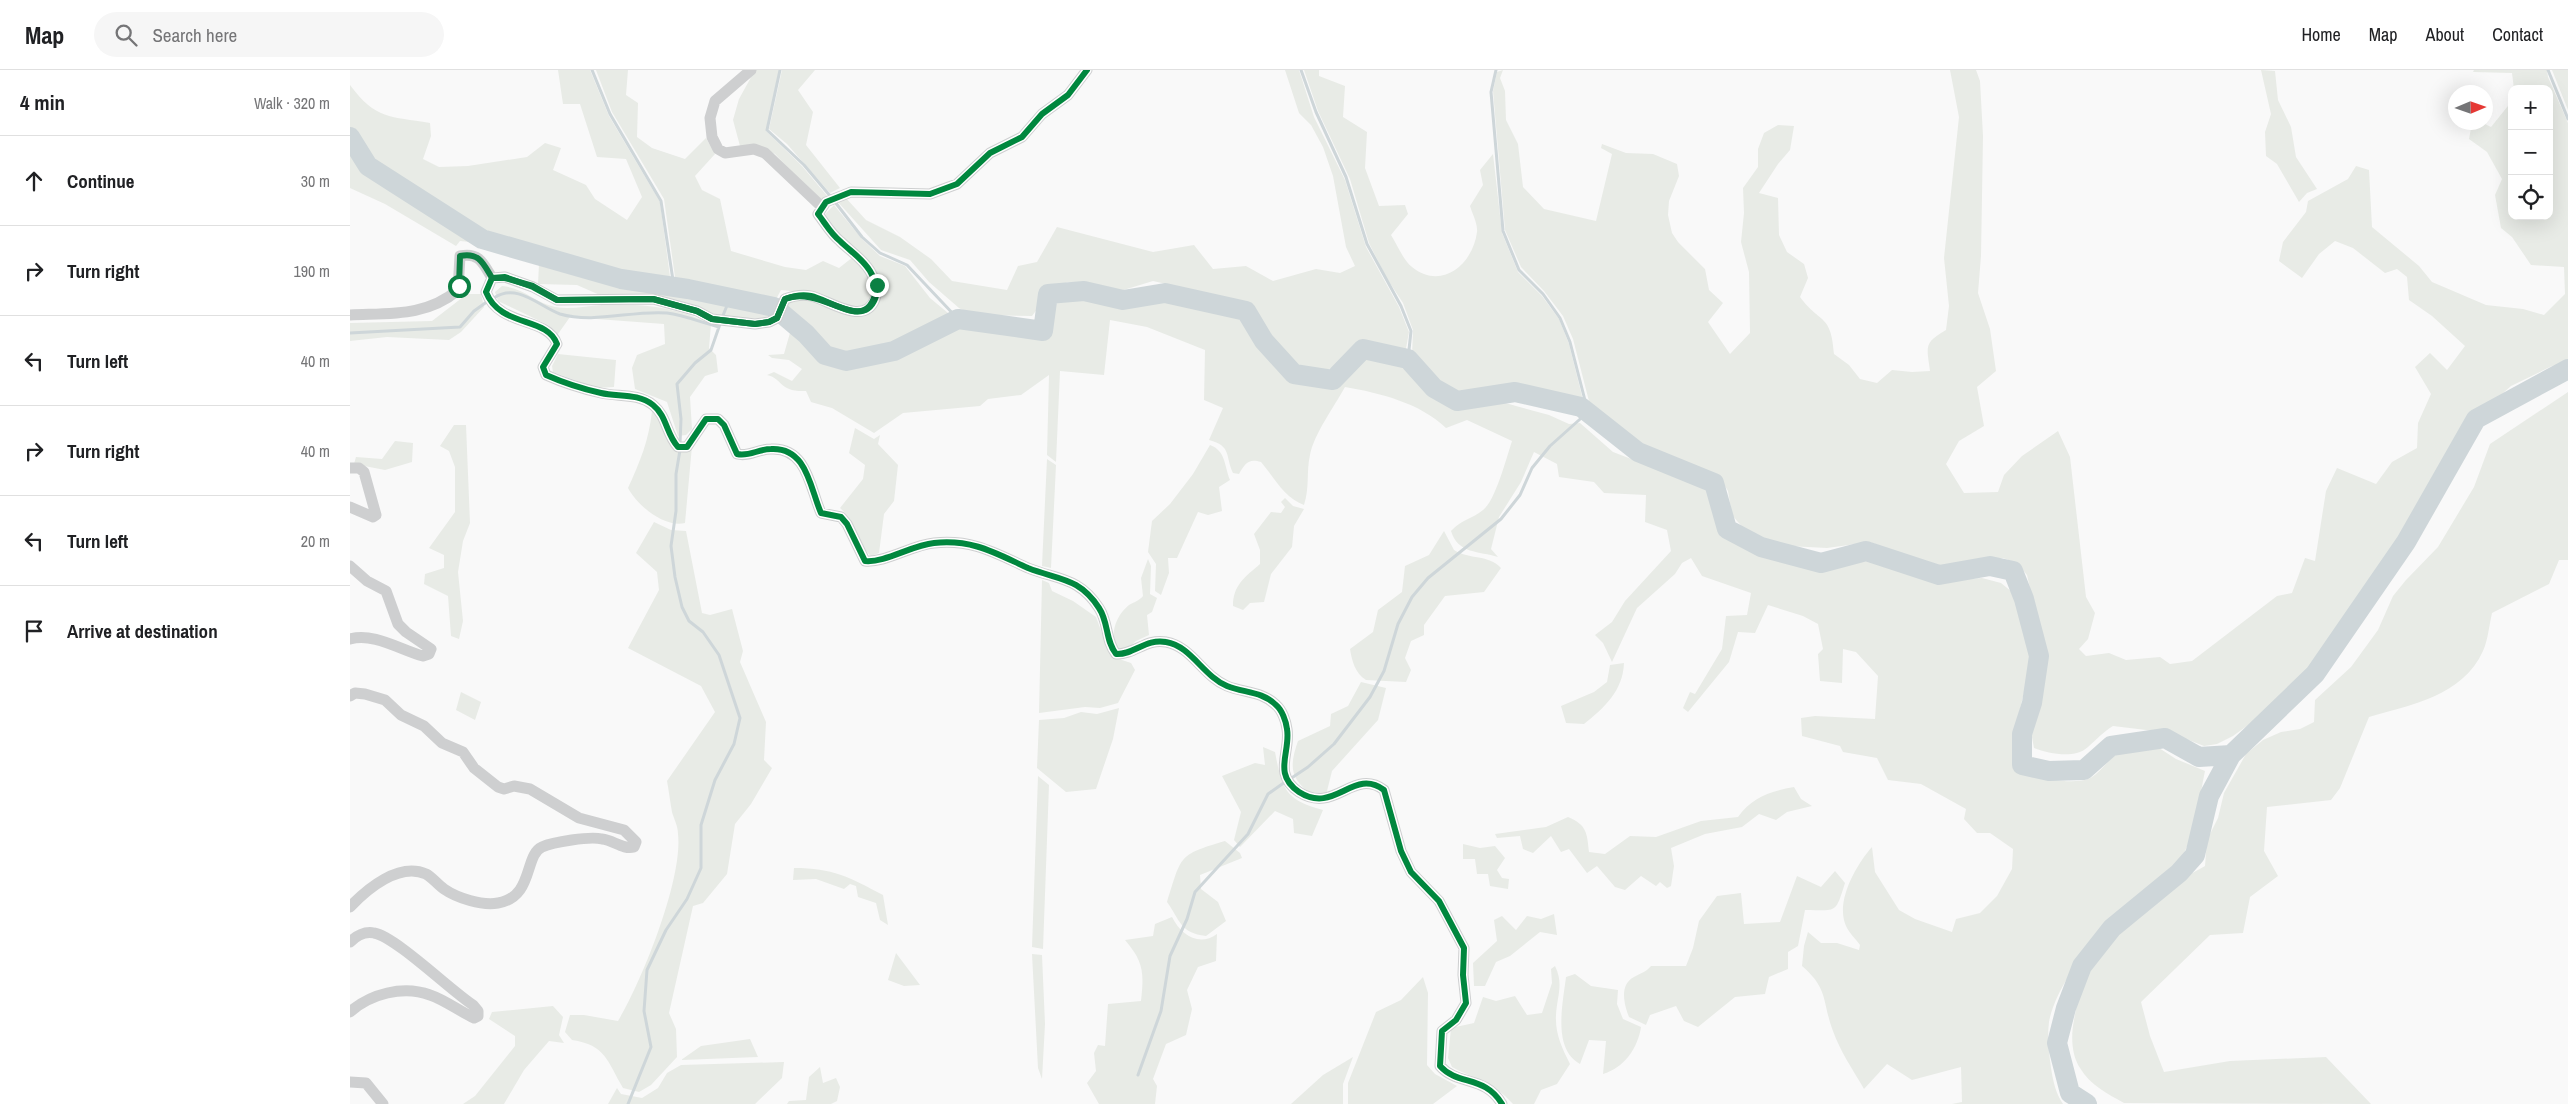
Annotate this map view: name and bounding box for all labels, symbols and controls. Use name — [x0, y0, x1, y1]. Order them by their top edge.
search box — [94, 12, 444, 57]
text: Map — [25, 19, 64, 51]
icon: search — [112, 21, 140, 49]
text: Search here — [152, 22, 237, 48]
text: Home — [2301, 22, 2341, 47]
text: Map — [2369, 22, 2398, 47]
text: About — [2426, 22, 2464, 47]
text: Contact — [2492, 22, 2543, 47]
north arrow — [2448, 85, 2493, 130]
map controls — [2508, 85, 2553, 220]
button: + — [2508, 85, 2553, 130]
text: 4 min — [20, 88, 65, 117]
text: Walk · 320 m — [254, 92, 330, 114]
button: − — [2508, 130, 2553, 175]
icon: ahead — [20, 167, 48, 195]
text: Continue — [67, 168, 135, 194]
text: 30 m — [301, 170, 330, 192]
button: locate — [2508, 175, 2553, 220]
icon: right — [20, 257, 48, 285]
text: Turn right — [67, 258, 139, 284]
text: 190 m — [294, 260, 330, 282]
route end — [866, 274, 889, 297]
route start — [448, 275, 471, 298]
icon: left — [20, 347, 48, 375]
text: Turn left — [67, 348, 128, 374]
text: 40 m — [301, 350, 330, 372]
icon: right — [20, 437, 48, 465]
text: Turn right — [67, 438, 139, 464]
text: 40 m — [301, 440, 330, 462]
icon: left — [20, 527, 48, 555]
text: Turn left — [67, 528, 128, 554]
text: 20 m — [301, 530, 330, 552]
icon: arrive — [20, 617, 48, 645]
text: Arrive at destination — [67, 618, 218, 644]

